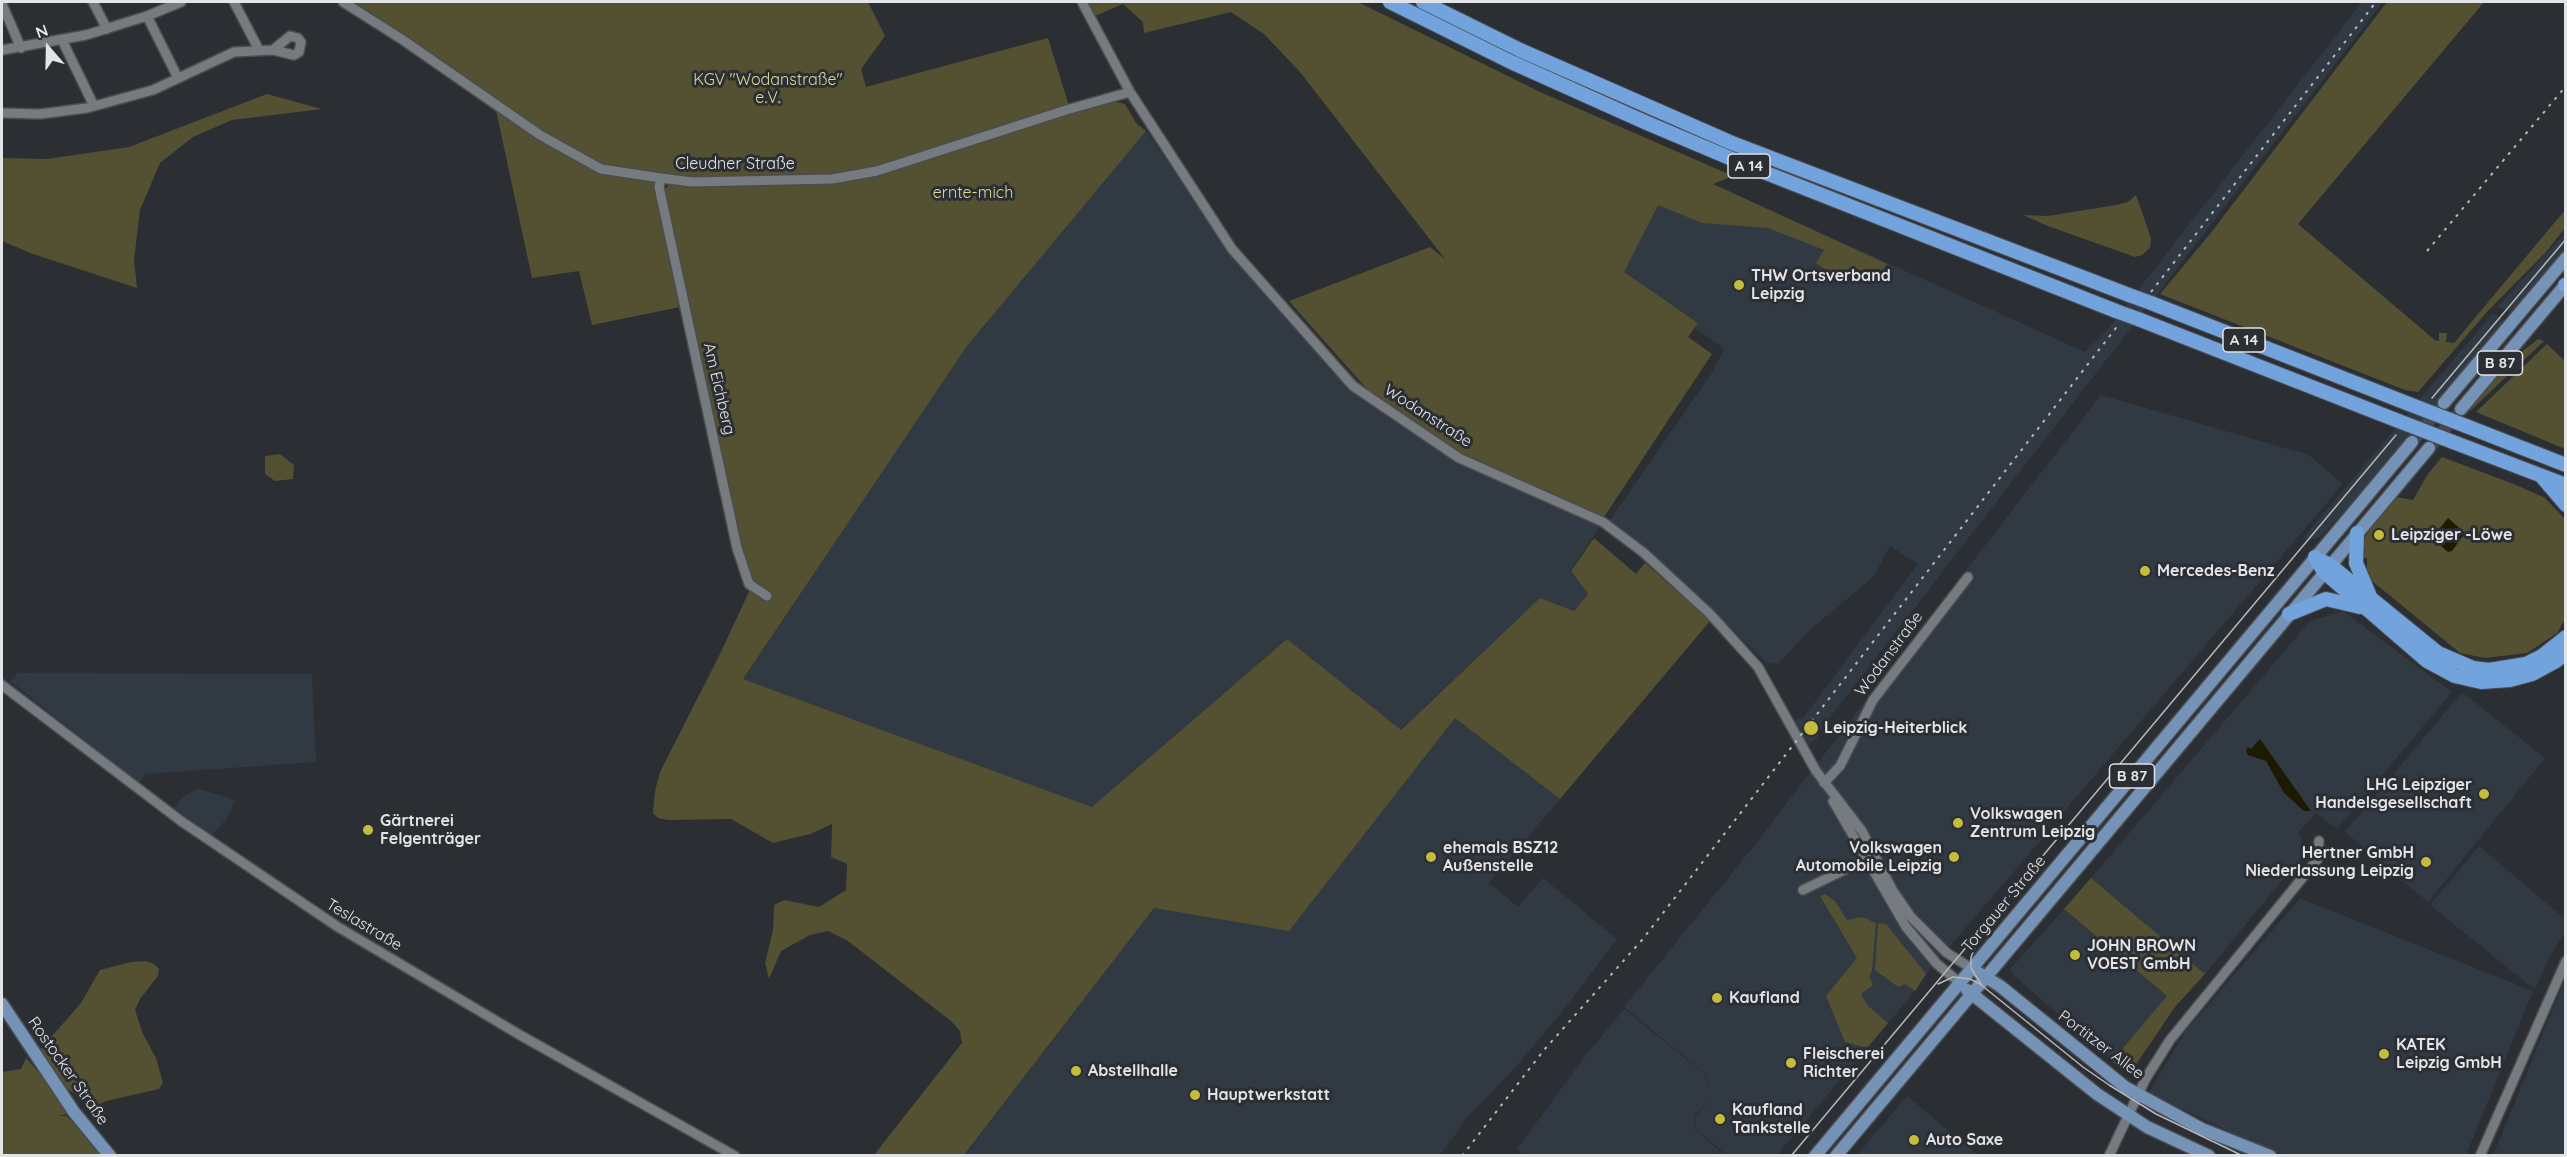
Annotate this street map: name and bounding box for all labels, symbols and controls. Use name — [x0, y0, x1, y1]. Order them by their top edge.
north arrow — [18, 18, 78, 78]
text: N — [33, 20, 51, 42]
park label: KGV "Wodanstraße" e.V. — [693, 70, 843, 108]
street label: Cleudner Straße — [675, 154, 795, 174]
road number: A 14 — [1728, 154, 1770, 178]
park label: ernte-mich — [933, 183, 1013, 203]
place label: THW Ortsverband Leipzig — [1751, 266, 1891, 304]
marker: THW Ortsverband Leipzig — [1732, 278, 1746, 292]
road number: A 14 — [2223, 328, 2265, 352]
street label: Am Eichberg — [699, 341, 739, 437]
road number: B 87 — [2478, 351, 2522, 375]
street label: Wodanstraße — [1380, 380, 1476, 452]
place label: Leipziger -Löwe — [2391, 525, 2512, 545]
marker: Leipziger -Löwe — [2372, 528, 2386, 542]
place label: Mercedes-Benz — [2157, 561, 2275, 581]
marker: Mercedes-Benz — [2138, 564, 2152, 578]
street label: Wodanstraße — [1851, 608, 1927, 700]
place label: Leipzig-Heiterblick — [1824, 718, 1967, 738]
marker: Leipzig-Heiterblick — [1802, 719, 1820, 737]
road number: B 87 — [2110, 764, 2154, 788]
place label: LHG Leipziger Handelsgesellschaft — [2315, 775, 2472, 813]
marker: LHG Leipziger Handelsgesellschaft — [2477, 787, 2491, 801]
place label: Volkswagen Zentrum Leipzig — [1970, 804, 2095, 842]
place label: Gärtnerei Felgenträger — [380, 811, 481, 849]
marker: Volkswagen Zentrum Leipzig — [1951, 816, 1965, 830]
marker: Gärtnerei Felgenträger — [361, 823, 375, 837]
place label: ehemals BSZ12 Außenstelle — [1443, 838, 1558, 876]
place label: Volkswagen Automobile Leipzig — [1796, 838, 1942, 876]
place label: Hertner GmbH Niederlassung Leipzig — [2245, 843, 2414, 881]
marker: ehemals BSZ12 Außenstelle — [1424, 850, 1438, 864]
marker: Volkswagen Automobile Leipzig — [1947, 850, 1961, 864]
street label: Torgauer Straße — [1958, 852, 2050, 956]
marker: Hertner GmbH Niederlassung Leipzig — [2419, 855, 2433, 869]
street label: Teslastraße — [323, 895, 405, 955]
place label: JOHN BROWN VOEST GmbH — [2087, 936, 2196, 974]
marker: JOHN BROWN VOEST GmbH — [2068, 948, 2082, 962]
place label: Kaufland — [1729, 988, 1800, 1008]
marker: Kaufland — [1710, 991, 1724, 1005]
street label: Portitzer Allee — [2054, 1007, 2148, 1083]
street label: Rostocker Straße — [24, 1013, 112, 1129]
place label: KATEK Leipzig GmbH — [2396, 1035, 2502, 1073]
place label: Fleischerei Richter — [1803, 1044, 1884, 1082]
marker: KATEK Leipzig GmbH — [2377, 1047, 2391, 1061]
marker: Fleischerei Richter — [1784, 1056, 1798, 1070]
place label: Abstellhalle — [1088, 1061, 1178, 1081]
marker: Abstellhalle — [1069, 1064, 1083, 1078]
place label: Hauptwerkstatt — [1207, 1085, 1330, 1105]
marker: Hauptwerkstatt — [1188, 1088, 1202, 1102]
place label: Kaufland Tankstelle — [1732, 1100, 1811, 1138]
marker: Kaufland Tankstelle — [1713, 1112, 1727, 1126]
place label: Auto Saxe — [1926, 1130, 2003, 1150]
marker: Auto Saxe — [1907, 1133, 1921, 1147]

